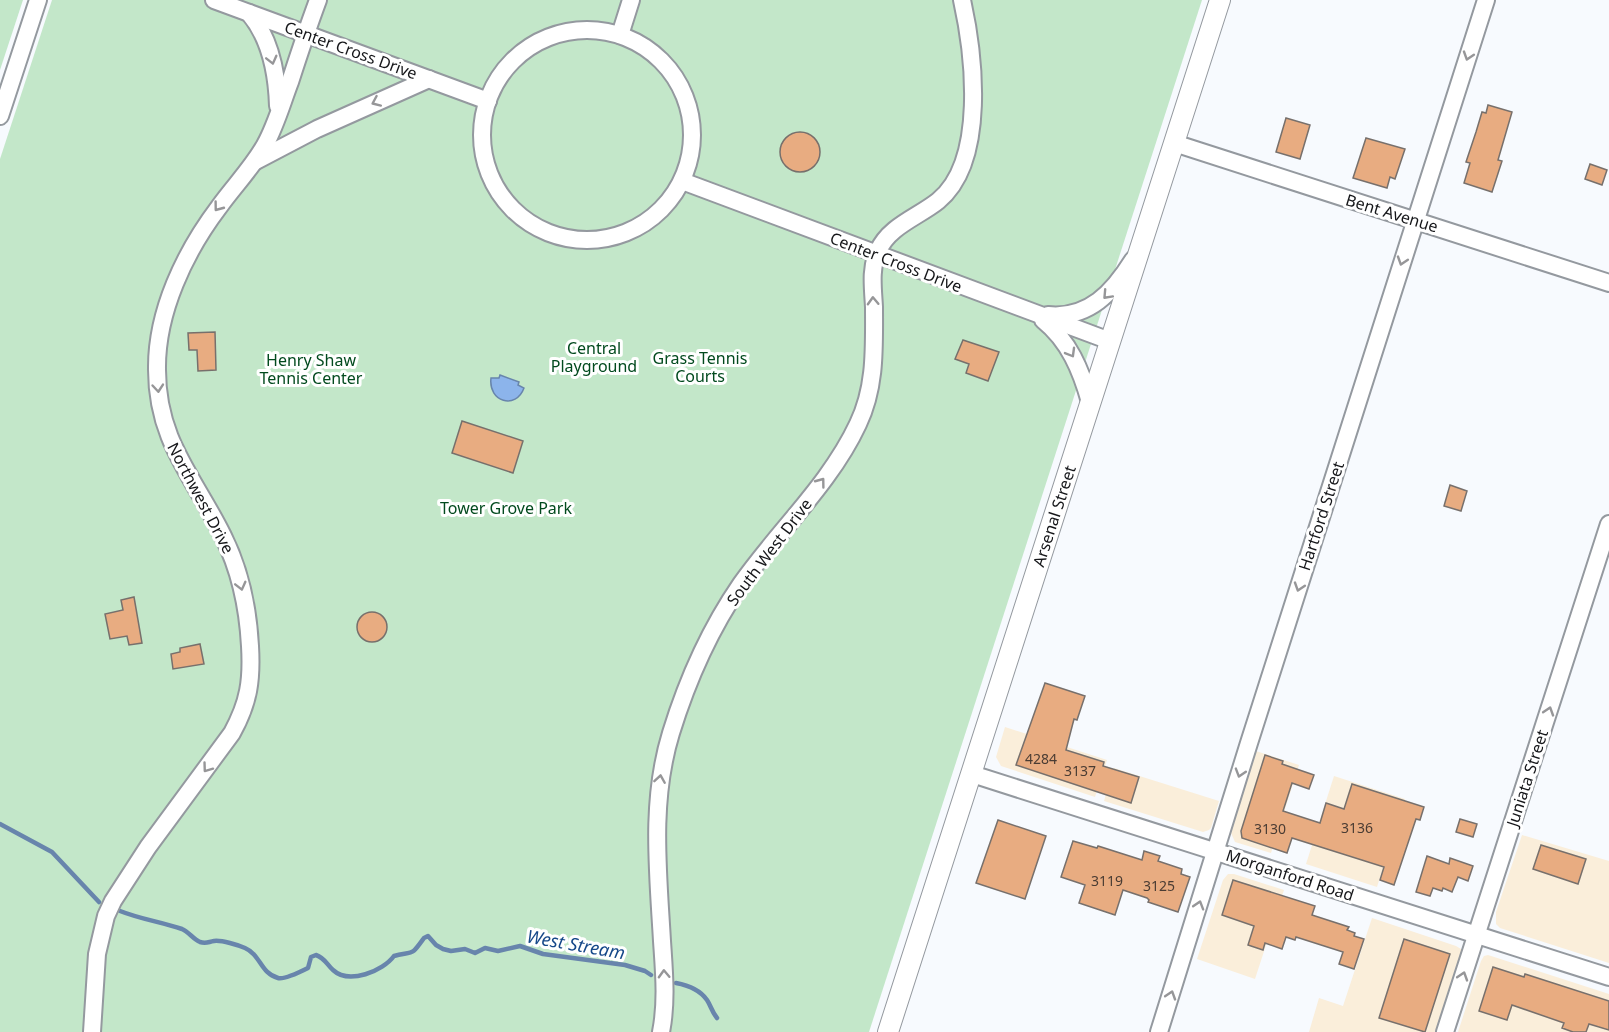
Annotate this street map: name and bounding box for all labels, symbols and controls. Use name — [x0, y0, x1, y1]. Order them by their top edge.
street label: Center Cross Drive — [282, 16, 420, 84]
one-way arrow — [1463, 50, 1475, 61]
one-way arrow — [264, 55, 277, 65]
one-way arrow — [371, 95, 382, 107]
street label: Bent Avenue — [1343, 189, 1441, 237]
one-way arrow — [215, 201, 226, 212]
street label: Center Cross Drive — [827, 227, 965, 297]
one-way arrow — [1397, 255, 1409, 266]
one-way arrow — [1103, 287, 1114, 298]
one-way arrow — [867, 296, 880, 305]
park label: Central Playground — [551, 337, 637, 377]
park label: Grass Tennis Courts — [653, 347, 747, 387]
one-way arrow — [1064, 347, 1075, 357]
park label: Henry Shaw Tennis Center — [260, 349, 363, 389]
one-way arrow — [151, 384, 164, 393]
street label: Northwest Drive — [162, 439, 240, 557]
street label: Hartford Street — [1293, 458, 1349, 573]
street label: Arsenal Street — [1027, 462, 1081, 570]
one-way arrow — [814, 478, 825, 489]
street label: South West Drive — [721, 494, 817, 610]
park label: Tower Grove Park — [440, 497, 572, 519]
one-way arrow — [234, 580, 246, 590]
one-way arrow — [1293, 581, 1306, 592]
one-way arrow — [1542, 706, 1554, 717]
street label: Juniata Street — [1500, 726, 1553, 831]
house number: 4284 — [1025, 749, 1057, 768]
house number: 3137 — [1064, 761, 1096, 780]
one-way arrow — [203, 762, 214, 773]
one-way arrow — [1235, 767, 1247, 778]
one-way arrow — [654, 774, 666, 784]
house number: 3136 — [1341, 818, 1373, 837]
house number: 3130 — [1254, 819, 1286, 838]
street label: Morganford Road — [1223, 844, 1357, 906]
house number: 3119 — [1091, 871, 1123, 890]
house number: 3125 — [1143, 876, 1175, 895]
one-way arrow — [1192, 900, 1204, 911]
water label: West Stream — [525, 924, 627, 964]
one-way arrow — [658, 969, 671, 978]
one-way arrow — [1456, 971, 1468, 982]
one-way arrow — [1164, 990, 1176, 1001]

